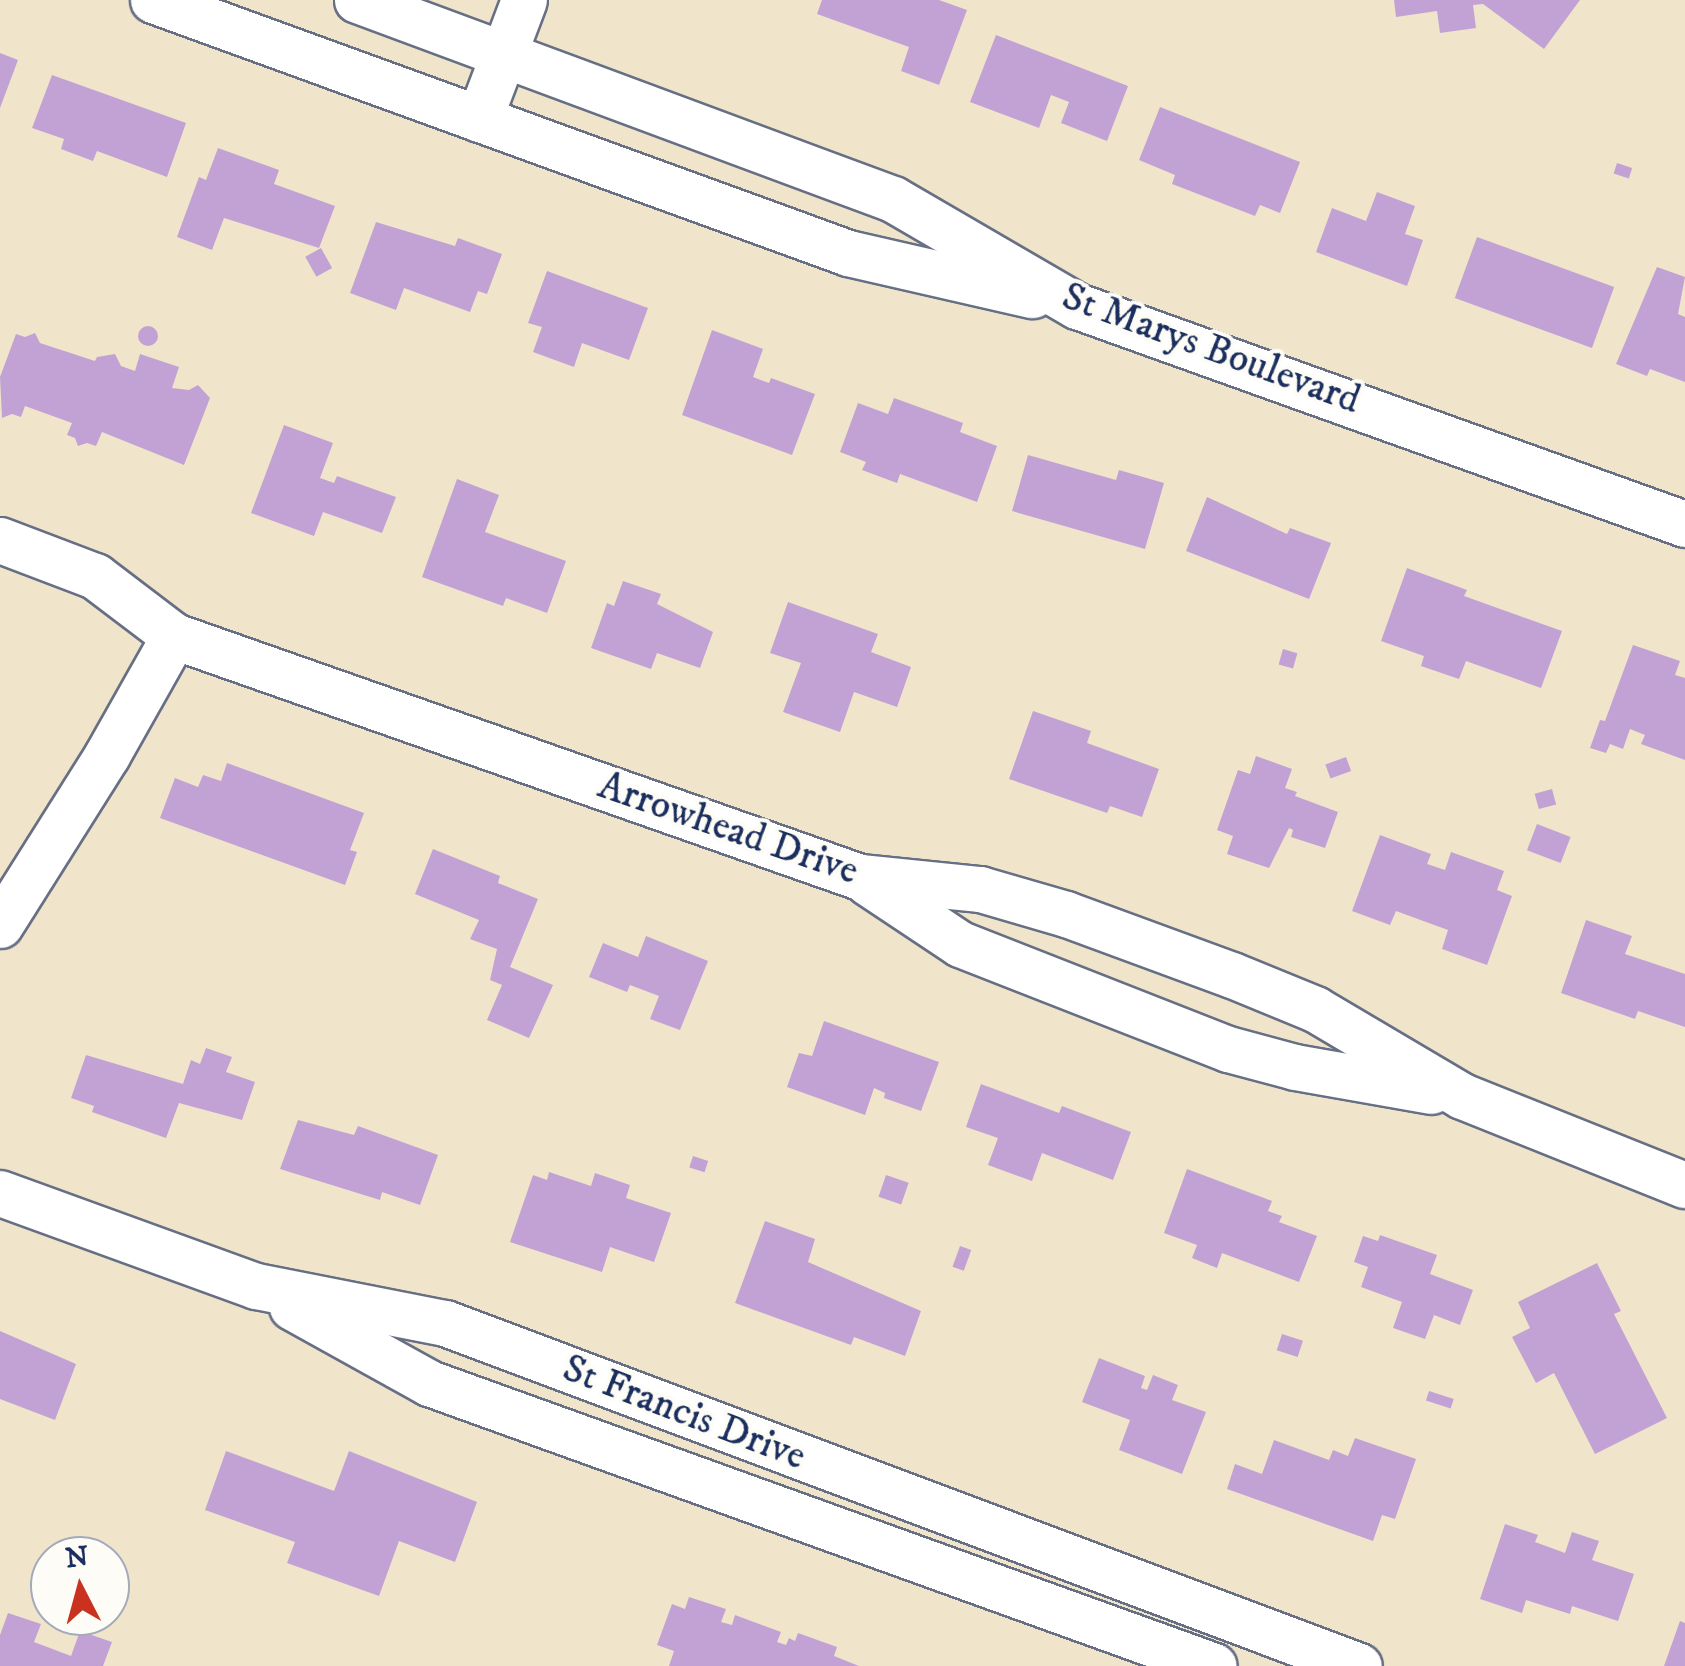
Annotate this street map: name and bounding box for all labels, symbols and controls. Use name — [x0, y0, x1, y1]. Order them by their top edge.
street label: St Marys Boulevard — [1055, 273, 1367, 425]
street label: Arrowhead Drive — [592, 762, 864, 896]
street label: St Francis Drive — [556, 1345, 812, 1481]
north arrow — [30, 1536, 130, 1636]
text: N — [64, 1539, 90, 1576]

